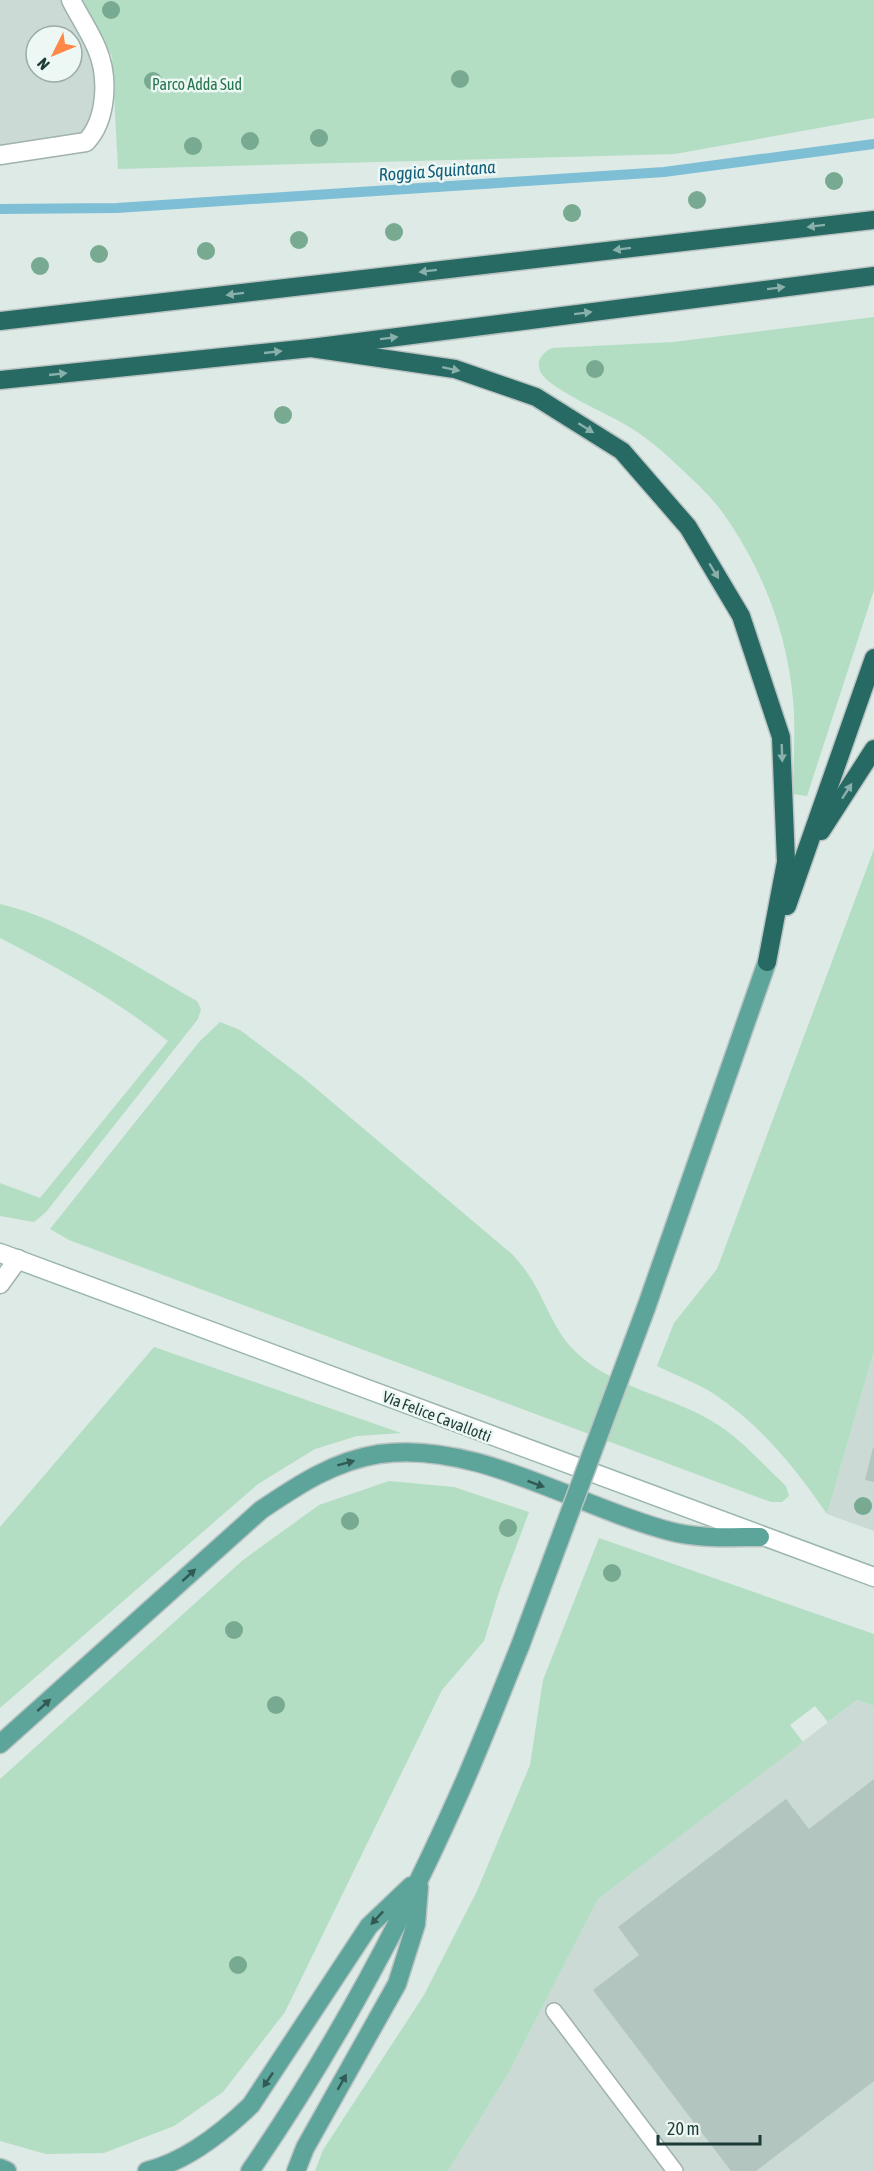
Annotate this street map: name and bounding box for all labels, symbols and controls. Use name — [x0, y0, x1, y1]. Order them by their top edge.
north arrow — [24, 24, 84, 84]
text: N — [33, 55, 53, 74]
park label: Parco Adda Sud — [152, 75, 242, 93]
water label: Roggia Squintana — [378, 156, 497, 185]
one-way arrow — [806, 222, 825, 231]
one-way arrow — [613, 244, 632, 254]
one-way arrow — [419, 267, 438, 276]
one-way arrow — [767, 284, 786, 293]
one-way arrow — [225, 289, 244, 299]
one-way arrow — [573, 308, 592, 318]
one-way arrow — [380, 333, 399, 342]
one-way arrow — [264, 347, 283, 356]
one-way arrow — [442, 365, 461, 374]
one-way arrow — [49, 369, 68, 379]
one-way arrow — [578, 423, 594, 434]
one-way arrow — [709, 563, 720, 579]
one-way arrow — [777, 743, 787, 762]
one-way arrow — [841, 783, 852, 800]
street label: Via Felice Cavallotti — [380, 1387, 494, 1445]
one-way arrow — [338, 1458, 356, 1467]
one-way arrow — [527, 1479, 545, 1489]
one-way arrow — [181, 1569, 196, 1582]
one-way arrow — [36, 1698, 51, 1712]
one-way arrow — [370, 1911, 384, 1926]
one-way arrow — [263, 2072, 274, 2088]
one-way arrow — [337, 2073, 347, 2090]
scale bar — [658, 2108, 760, 2146]
text: 20 m — [667, 2118, 699, 2139]

